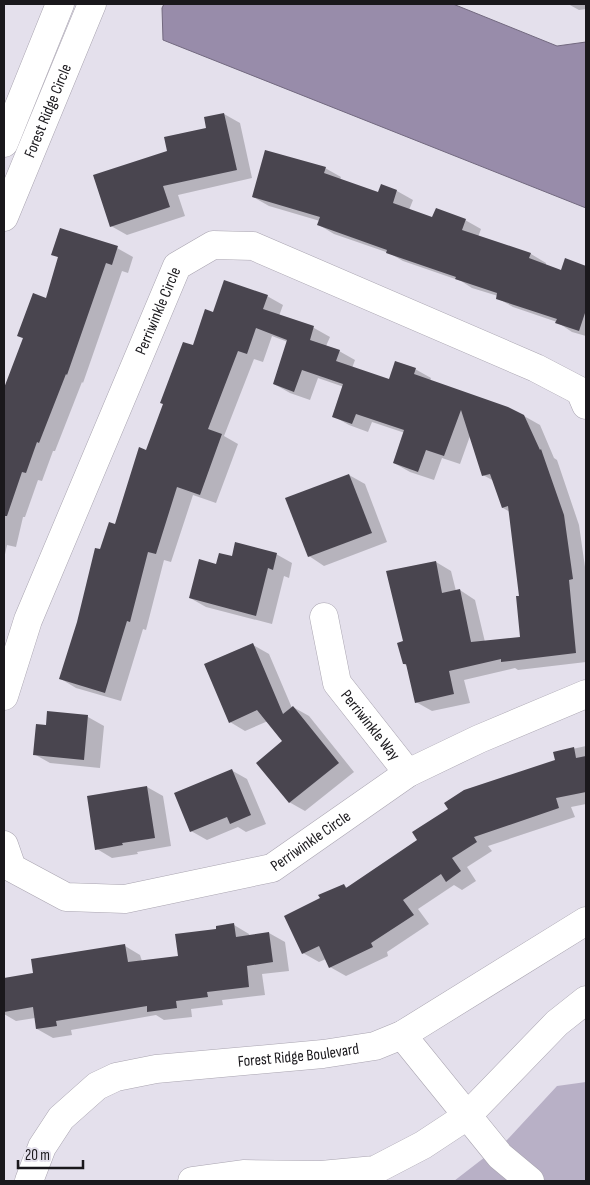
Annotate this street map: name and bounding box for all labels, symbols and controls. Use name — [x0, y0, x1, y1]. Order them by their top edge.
street label: Forest Ridge Circle — [20, 61, 76, 160]
street label: Perriwinkle Circle — [131, 264, 185, 358]
street label: Perriwinkle Way — [337, 686, 404, 764]
street label: Perriwinkle Circle — [267, 807, 354, 876]
street label: Forest Ridge Boulevard — [237, 1039, 360, 1071]
scale bar — [18, 1138, 82, 1170]
text: 20 m — [25, 1146, 50, 1165]

